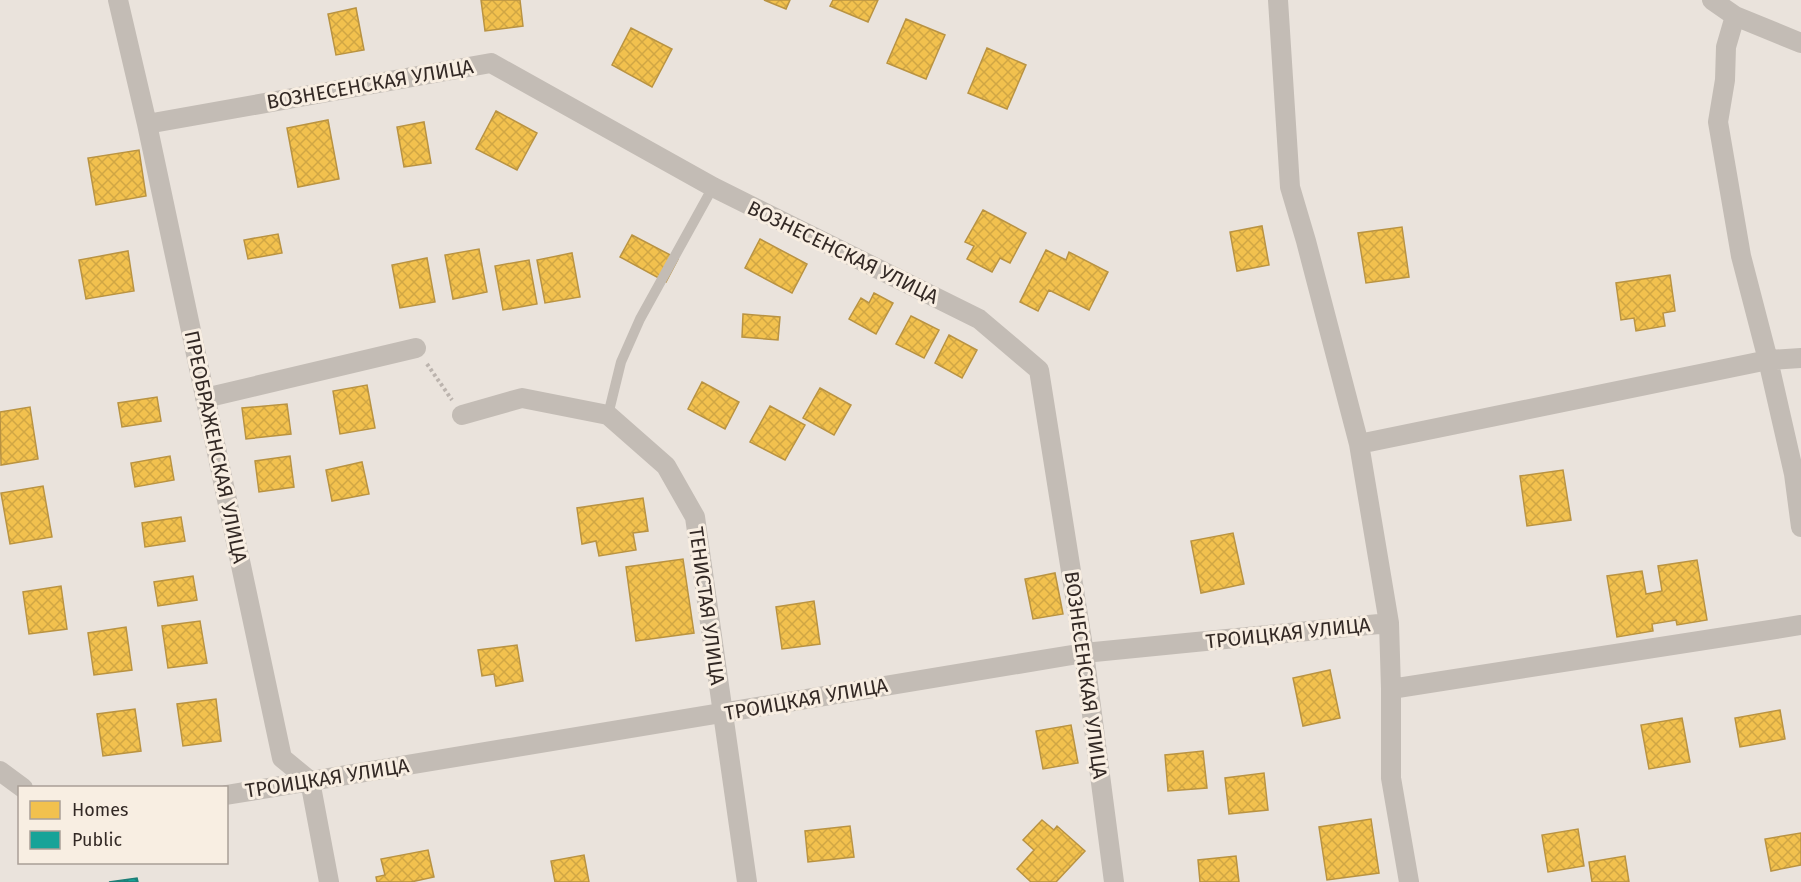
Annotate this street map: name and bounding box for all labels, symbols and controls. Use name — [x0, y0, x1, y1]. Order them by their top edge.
street label: ВОЗНЕСЕНСКАЯ УЛИЦА — [265, 54, 476, 114]
street label: ВОЗНЕСЕНСКАЯ УЛИЦА — [744, 195, 943, 309]
street label: ПРЕОБРАЖЕНСКАЯ УЛИЦА — [180, 328, 253, 566]
street label: ТЕНИСТАЯ УЛИЦА — [684, 525, 730, 687]
street label: ВОЗНЕСЕНСКАЯ УЛИЦА — [1060, 570, 1113, 781]
street label: ТРОИЦКАЯ УЛИЦА — [1205, 612, 1372, 654]
street label: ТРОИЦКАЯ УЛИЦА — [722, 673, 890, 725]
street label: ТРОИЦКАЯ УЛИЦА — [243, 753, 411, 803]
legend — [18, 786, 228, 864]
text: Homes — [72, 799, 128, 821]
text: Public — [72, 829, 122, 851]

